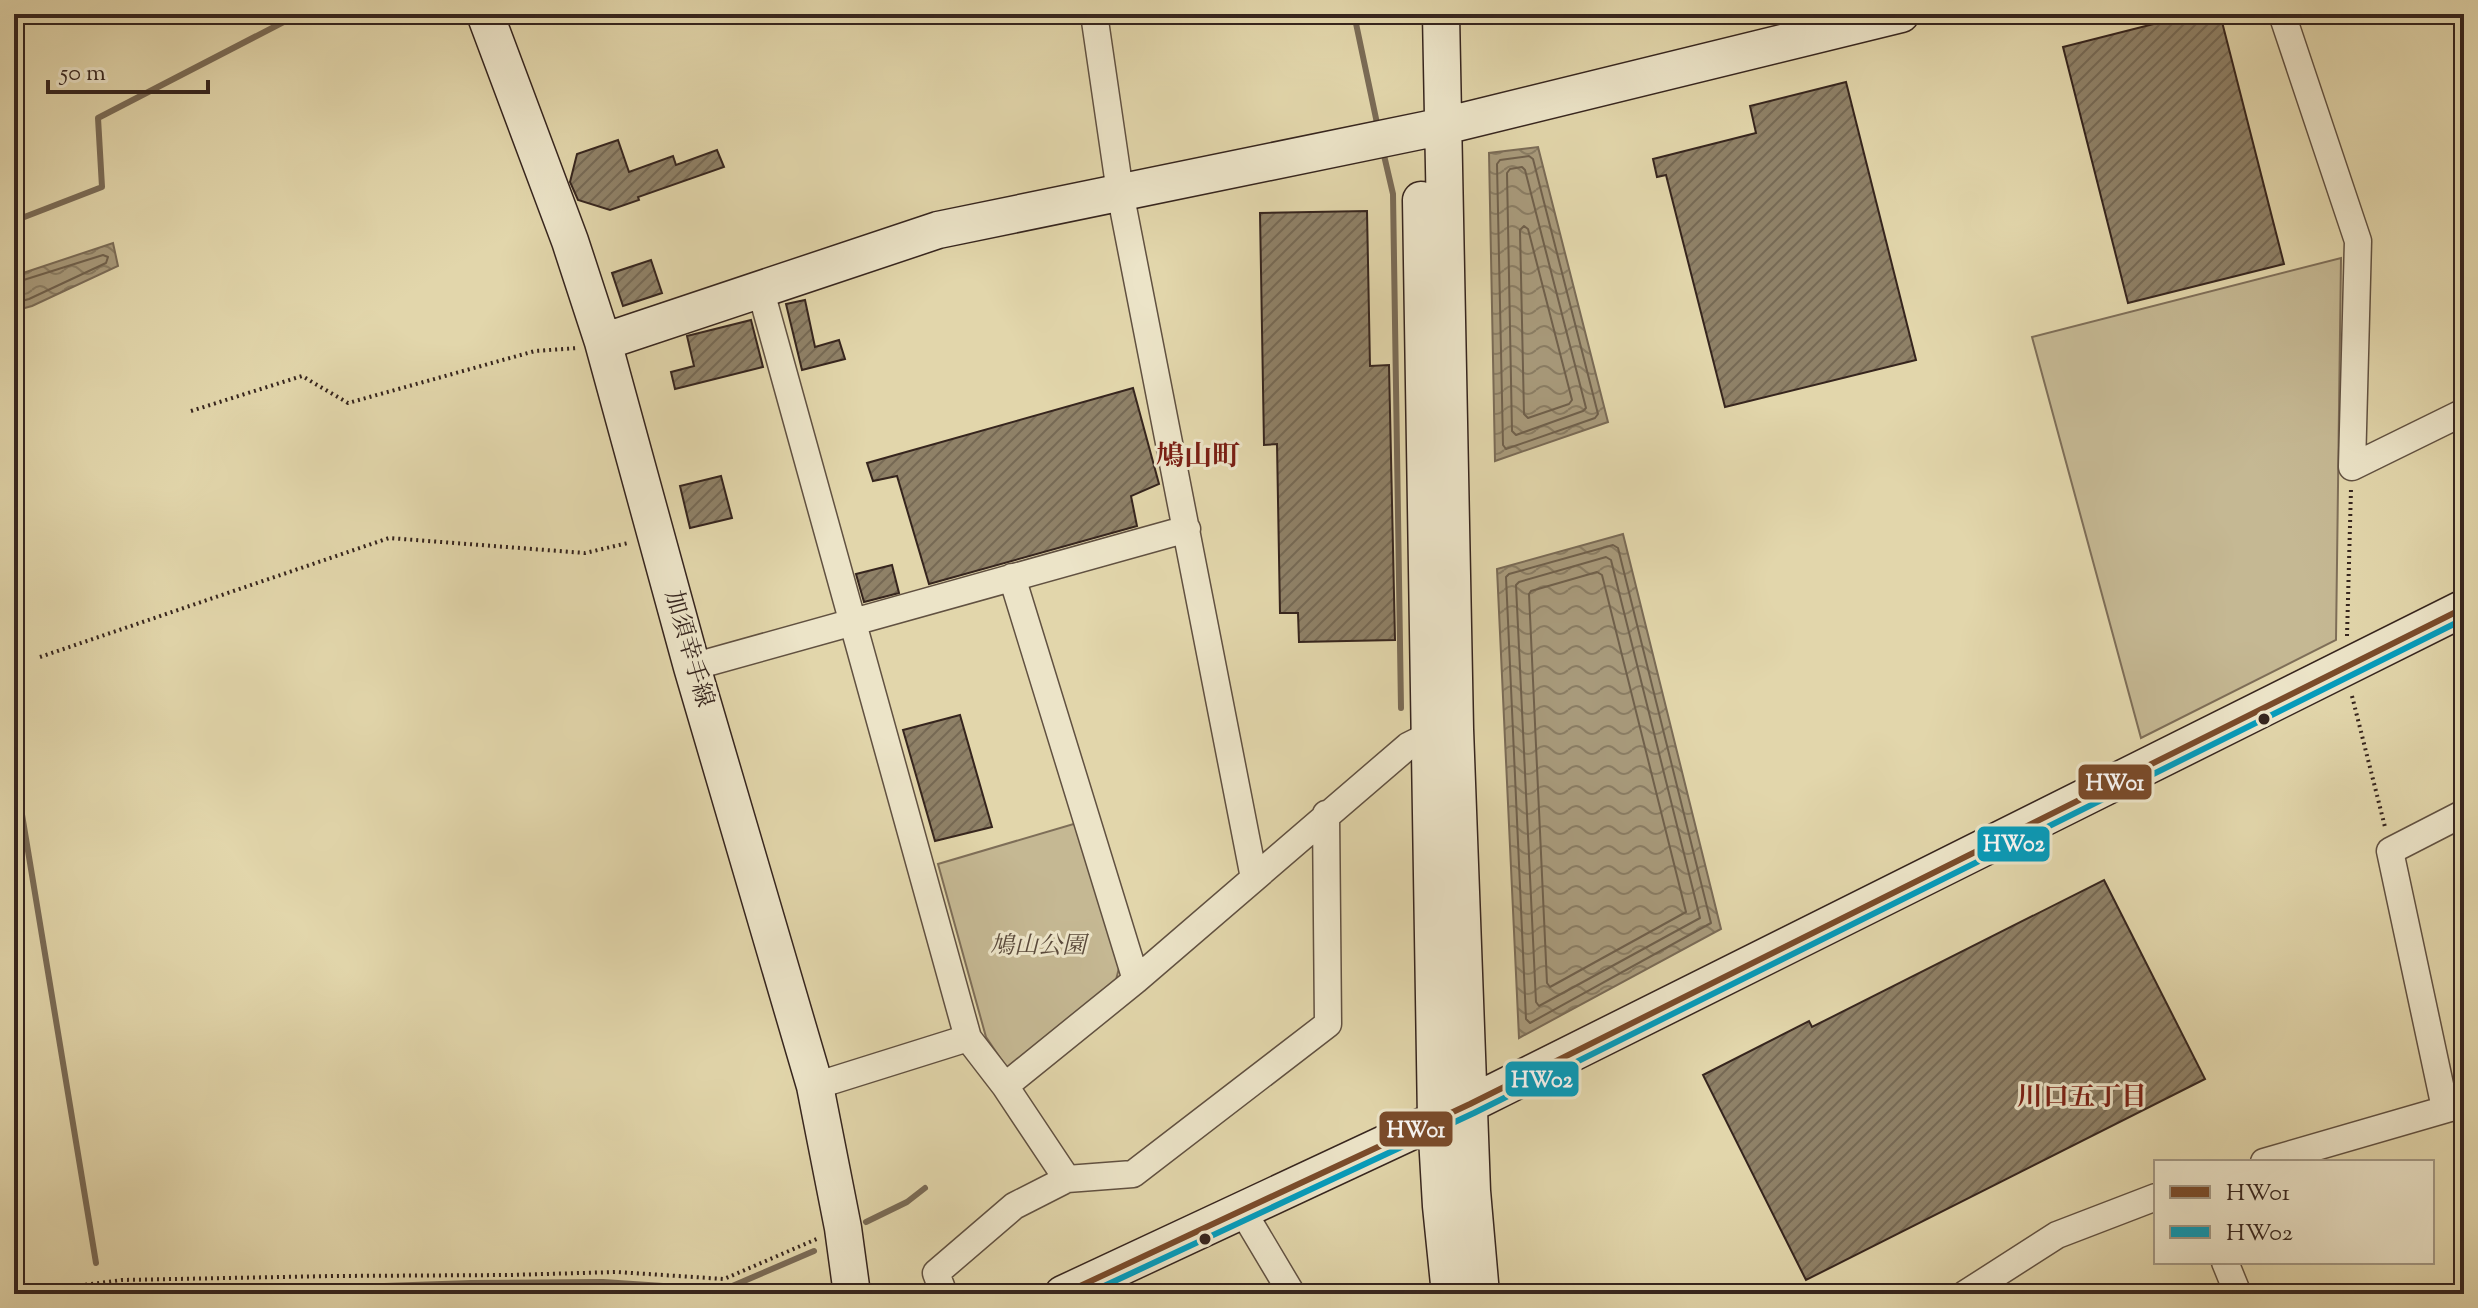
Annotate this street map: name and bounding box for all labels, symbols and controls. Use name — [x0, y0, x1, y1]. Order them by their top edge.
scale bar — [48, 44, 208, 94]
text: 50 m — [58, 57, 106, 91]
district label: 鳩山町 — [1156, 438, 1240, 478]
street label: 加須幸手線 — [655, 587, 721, 711]
unlabelled marker — [2256, 711, 2272, 727]
line badge: HW01 — [2077, 763, 2153, 801]
text: HW01 — [2086, 769, 2145, 801]
line badge: HW02 — [1976, 825, 2051, 863]
text: HW02 — [1983, 830, 2045, 862]
park label: 鳩山公園 — [990, 930, 1090, 964]
line badge: HW02 — [1504, 1060, 1580, 1098]
text: HW02 — [1511, 1066, 1573, 1098]
district label: 川口五丁目 — [2017, 1080, 2147, 1117]
line badge: HW01 — [1378, 1110, 1454, 1148]
text: HW01 — [1387, 1116, 1446, 1148]
legend — [2154, 1160, 2434, 1264]
text: HW01 — [2226, 1177, 2290, 1211]
text: HW02 — [2226, 1217, 2293, 1251]
unlabelled marker — [1197, 1231, 1213, 1247]

